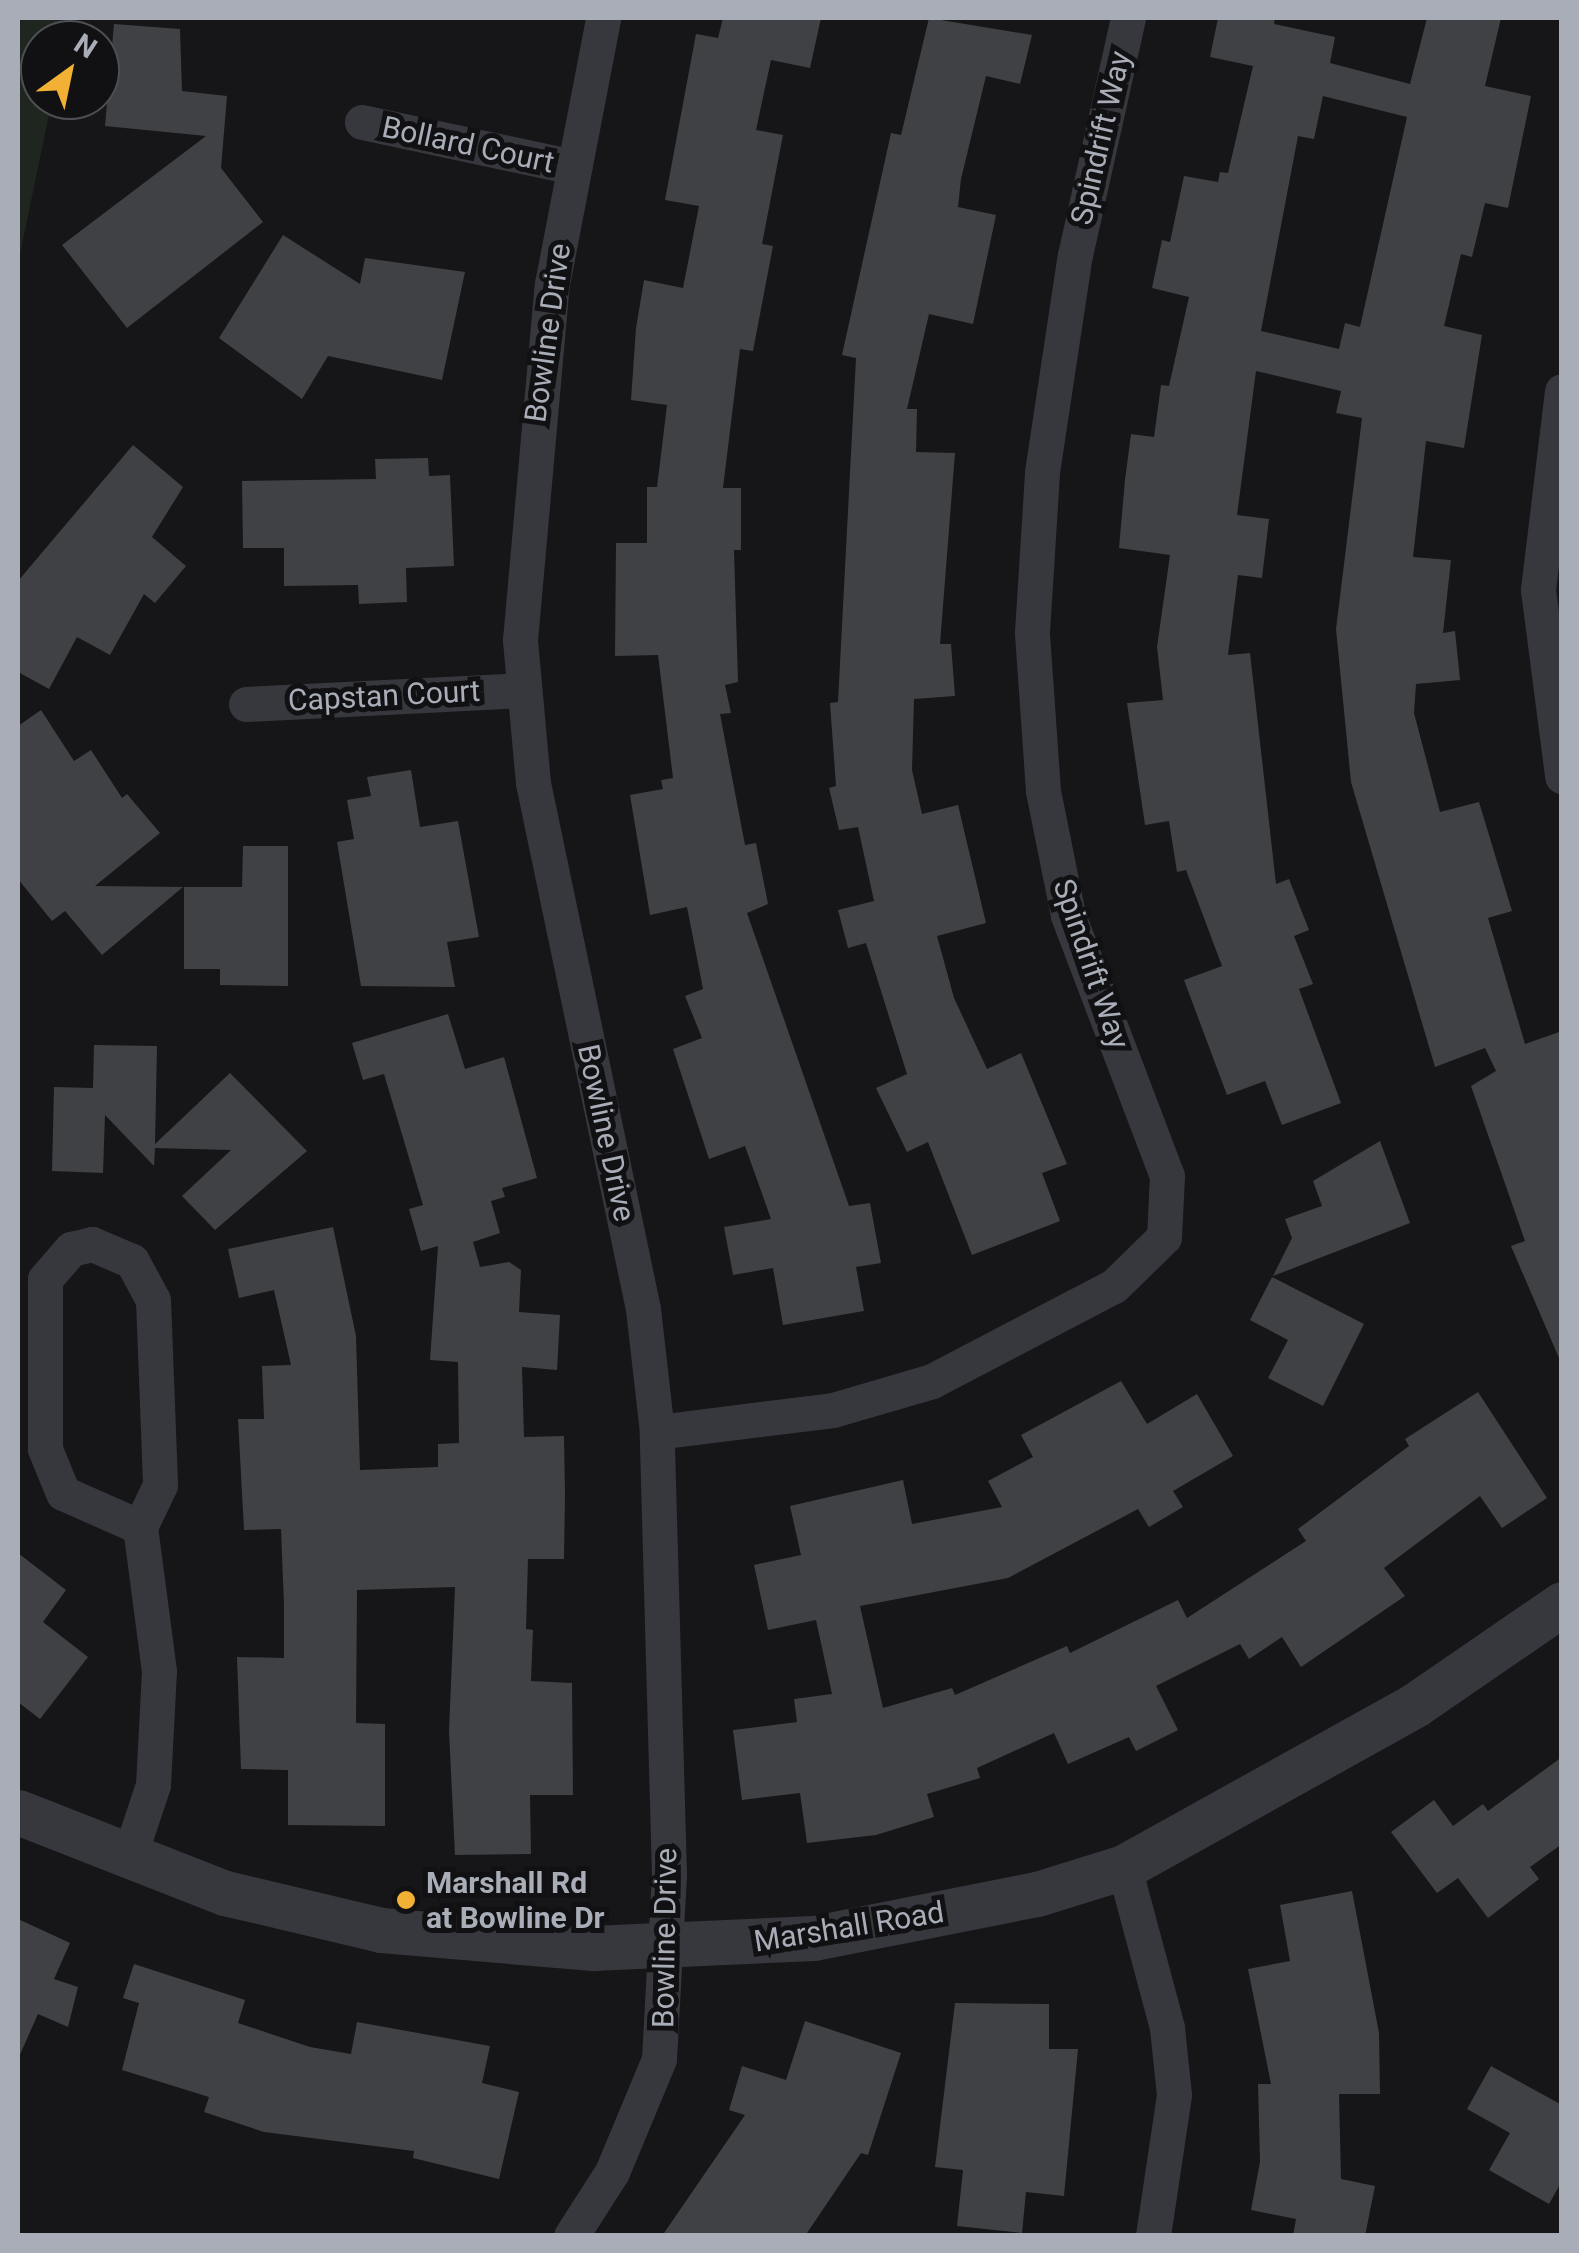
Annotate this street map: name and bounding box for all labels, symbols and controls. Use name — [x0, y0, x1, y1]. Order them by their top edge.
north arrow — [20, 20, 120, 120]
text: N — [68, 27, 103, 65]
street label: Spindrift Way — [1064, 48, 1138, 228]
street label: Bollard Court — [379, 109, 557, 181]
street label: Bowline Drive — [518, 241, 578, 425]
street label: Capstan Court — [287, 673, 481, 719]
street label: Spindrift Way — [1045, 874, 1137, 1054]
street label: Bowline Drive — [570, 1041, 642, 1225]
street label: Bowline Drive — [645, 1848, 685, 2028]
place label: Marshall Rd at Bowline Dr — [426, 1865, 605, 1936]
marker: Marshall Rd at Bowline Dr — [395, 1889, 417, 1911]
street label: Marshall Road — [751, 1894, 947, 1960]

